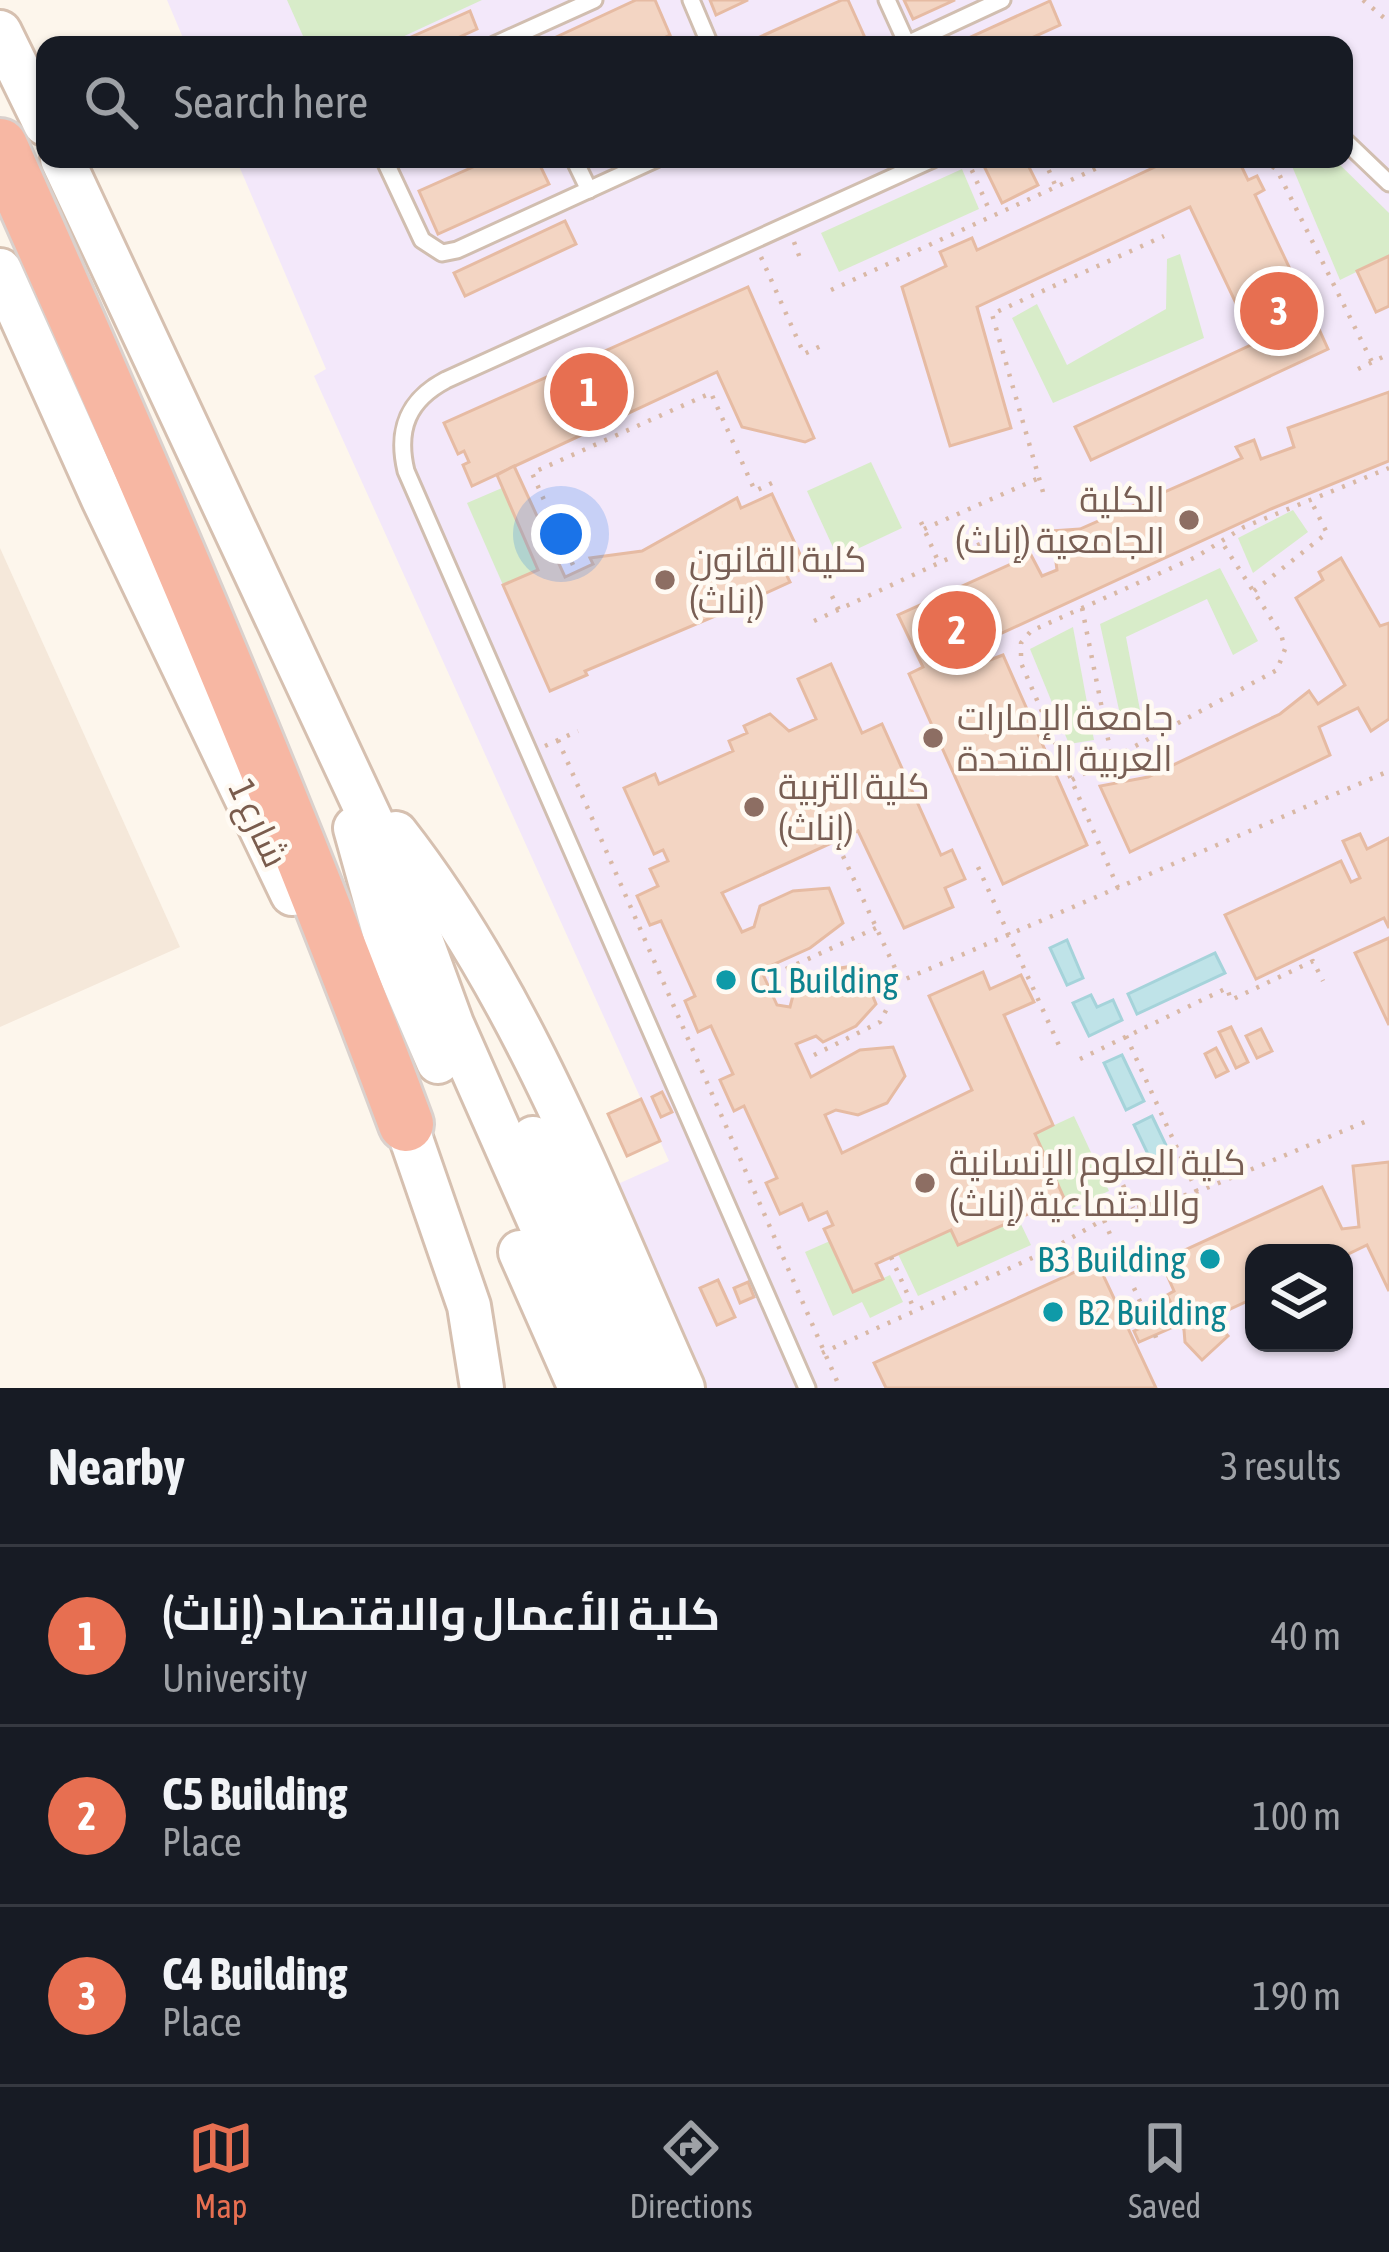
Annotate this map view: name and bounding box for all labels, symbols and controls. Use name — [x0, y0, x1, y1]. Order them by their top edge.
search box — [36, 36, 1353, 168]
icon: search — [78, 69, 144, 135]
text: Search here — [174, 76, 368, 128]
pin: 3 — [1240, 266, 1318, 356]
pin: 1 — [550, 347, 628, 437]
place label: الكلية الجامعية (إناث) — [955, 478, 1165, 563]
your location — [531, 504, 591, 564]
marker: الكلية الجامعية (إناث) — [1176, 507, 1202, 533]
place label: كلية القانون (إناث) — [689, 538, 866, 623]
marker: كلية القانون (إناث) — [652, 567, 678, 593]
pin: 2 — [918, 585, 996, 675]
place label: جامعة الإمارات العربية المتحدة — [957, 696, 1174, 779]
marker: جامعة الإمارات العربية المتحدة — [920, 725, 946, 751]
place label: كلية التربية (إناث) — [778, 765, 930, 850]
street label: شارع 1 — [217, 773, 297, 875]
marker: كلية التربية (إناث) — [741, 794, 767, 820]
place label: C1 Building — [750, 959, 899, 1001]
marker: C1 Building — [713, 967, 739, 993]
place label: كلية العلوم الإنسانية والاجتماعية (إناث) — [949, 1141, 1246, 1226]
marker: كلية العلوم الإنسانية والاجتماعية (إناث) — [912, 1170, 938, 1196]
place label: B3 Building — [1037, 1238, 1187, 1280]
map controls — [1245, 1244, 1353, 1352]
button: layers — [1245, 1244, 1353, 1352]
marker: B3 Building — [1197, 1246, 1223, 1272]
place label: B2 Building — [1077, 1291, 1227, 1333]
marker: B2 Building — [1040, 1299, 1066, 1325]
text: Nearby — [48, 1437, 185, 1496]
text: 3 results — [1220, 1444, 1341, 1488]
text: كلية الأعمال والاقتصاد (إناث) — [162, 1588, 720, 1640]
text: 1 — [78, 1614, 96, 1658]
text: 40 m — [1271, 1614, 1341, 1658]
text: University — [162, 1656, 308, 1700]
text: C5 Building — [162, 1768, 347, 1820]
text: 2 — [78, 1794, 96, 1838]
text: 100 m — [1253, 1794, 1341, 1838]
text: Place — [162, 1820, 242, 1864]
text: C4 Building — [162, 1948, 347, 2000]
text: 3 — [78, 1974, 96, 2018]
text: 190 m — [1253, 1974, 1341, 2018]
text: Place — [162, 2000, 242, 2044]
tab: Map — [188, 2115, 254, 2225]
tab: Directions — [629, 2115, 753, 2225]
tab: Saved — [1128, 2115, 1201, 2225]

